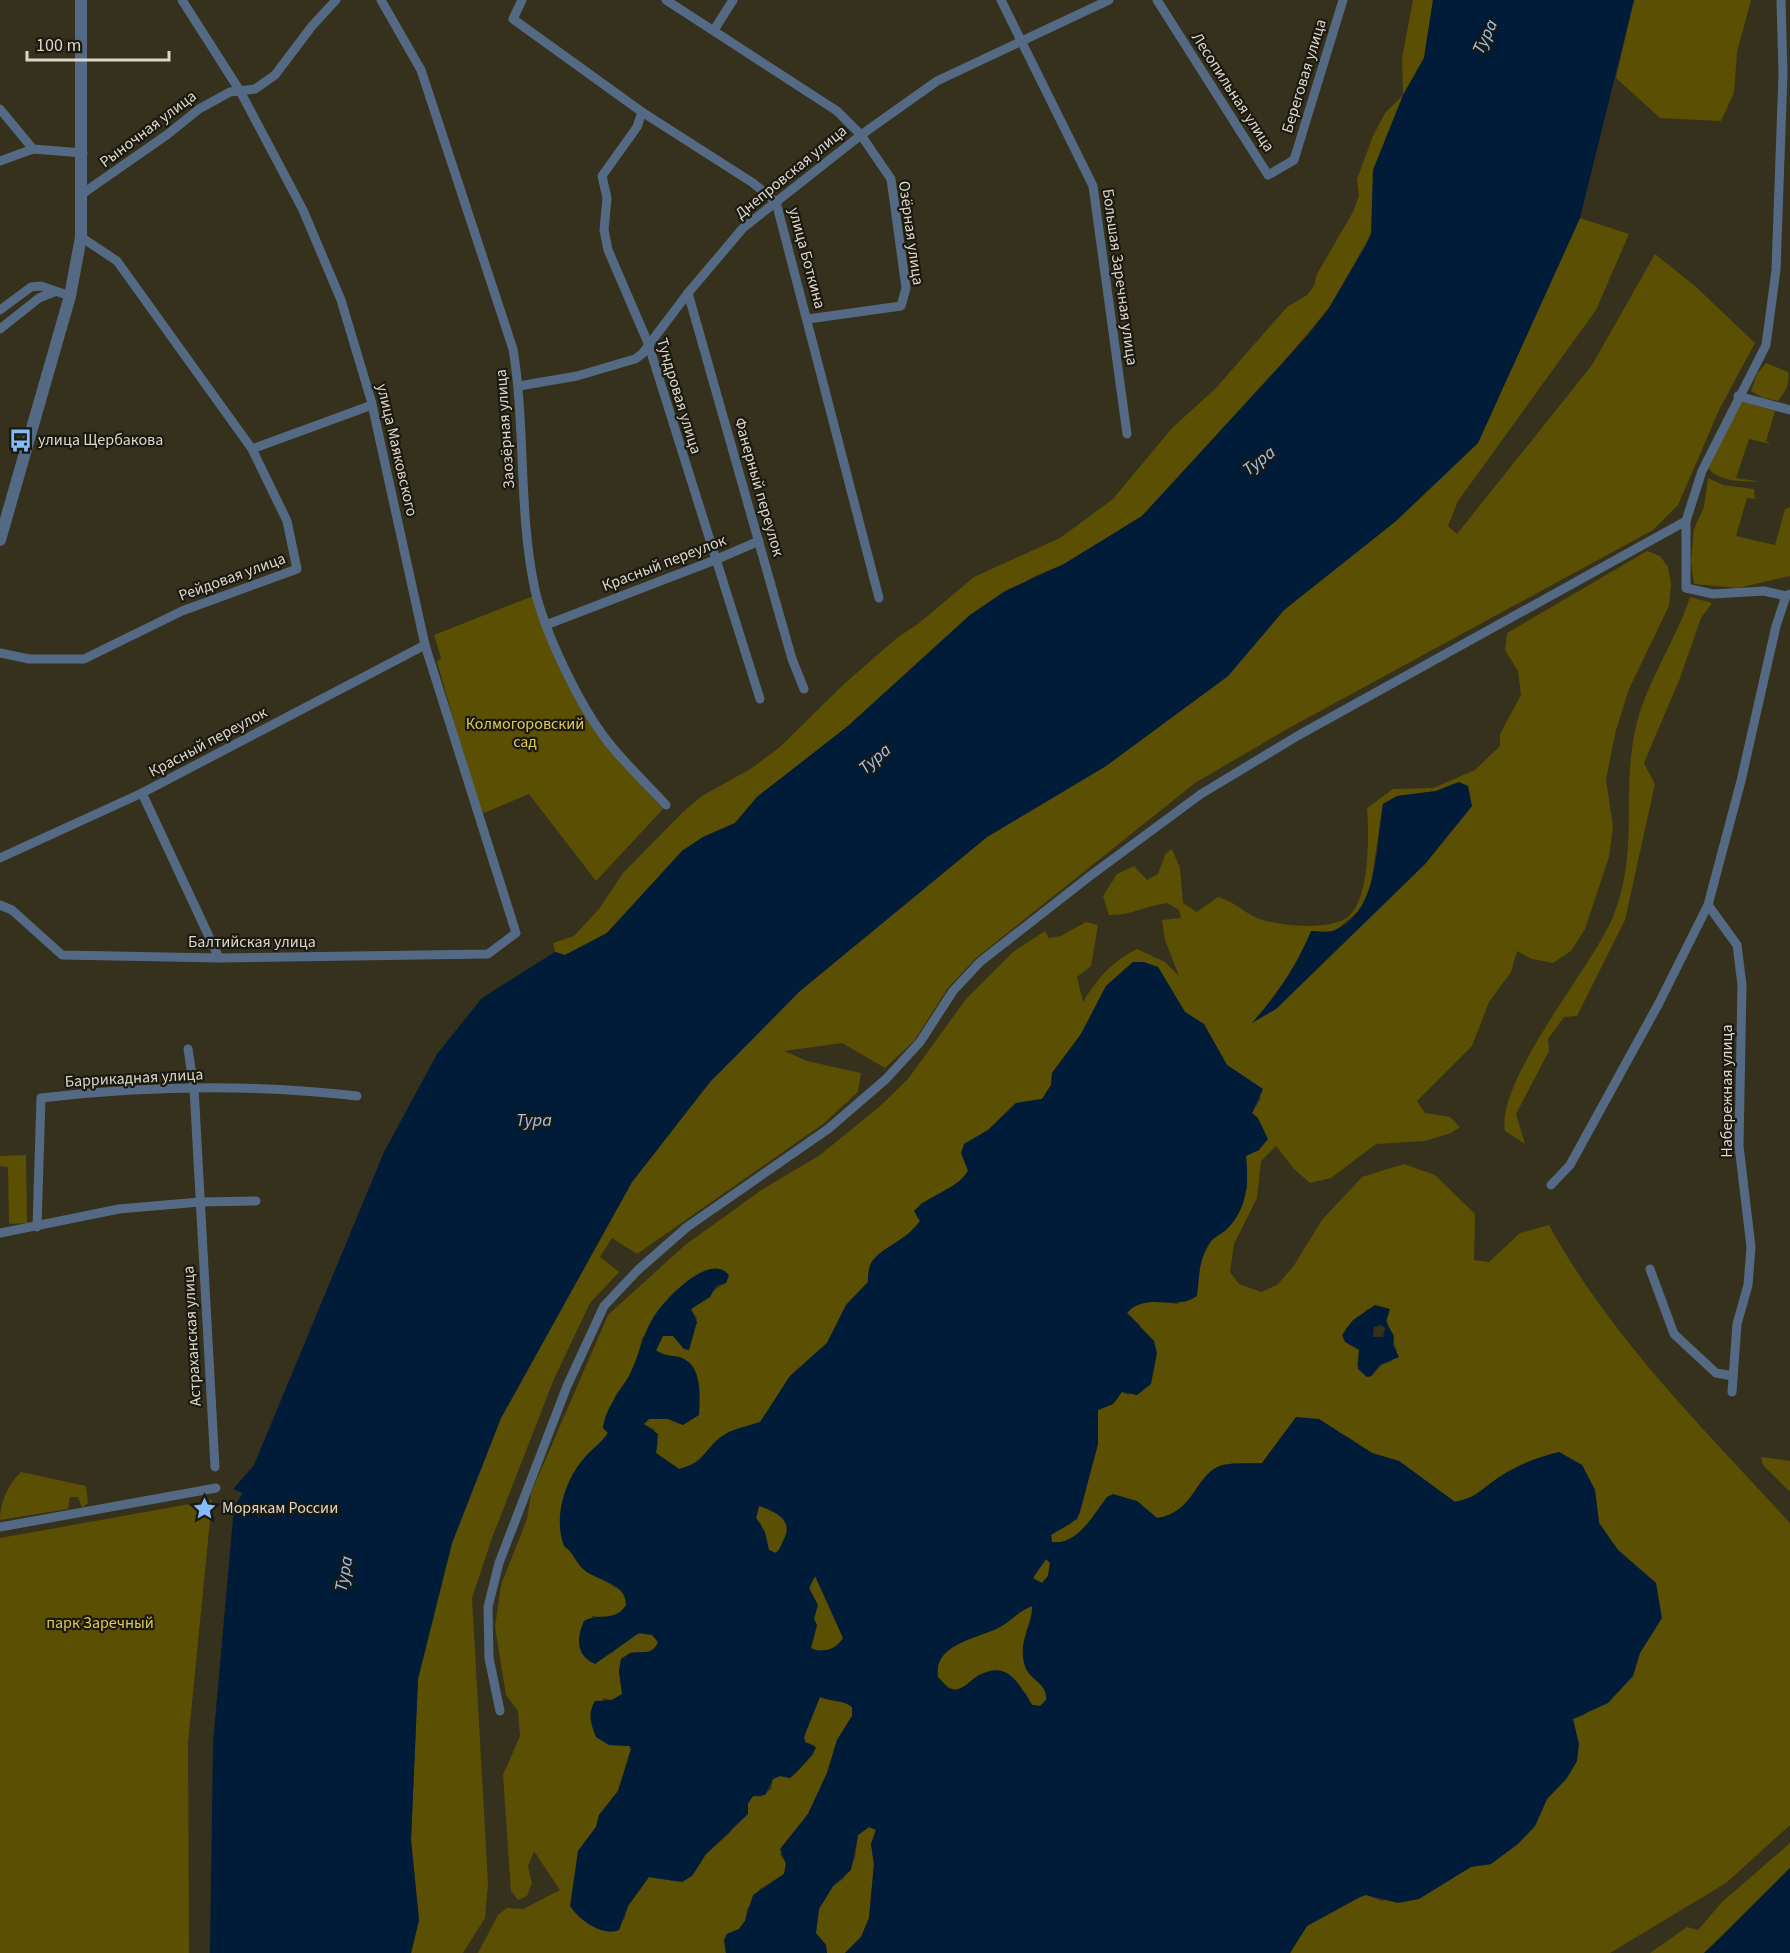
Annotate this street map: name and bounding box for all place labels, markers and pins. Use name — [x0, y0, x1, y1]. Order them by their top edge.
bus stop icon: улица Щербакова — [7, 427, 33, 453]
place label: улица Щербакова — [38, 429, 163, 451]
place icon: Морякам России — [191, 1495, 217, 1521]
place label: Морякам России — [222, 1497, 338, 1519]

